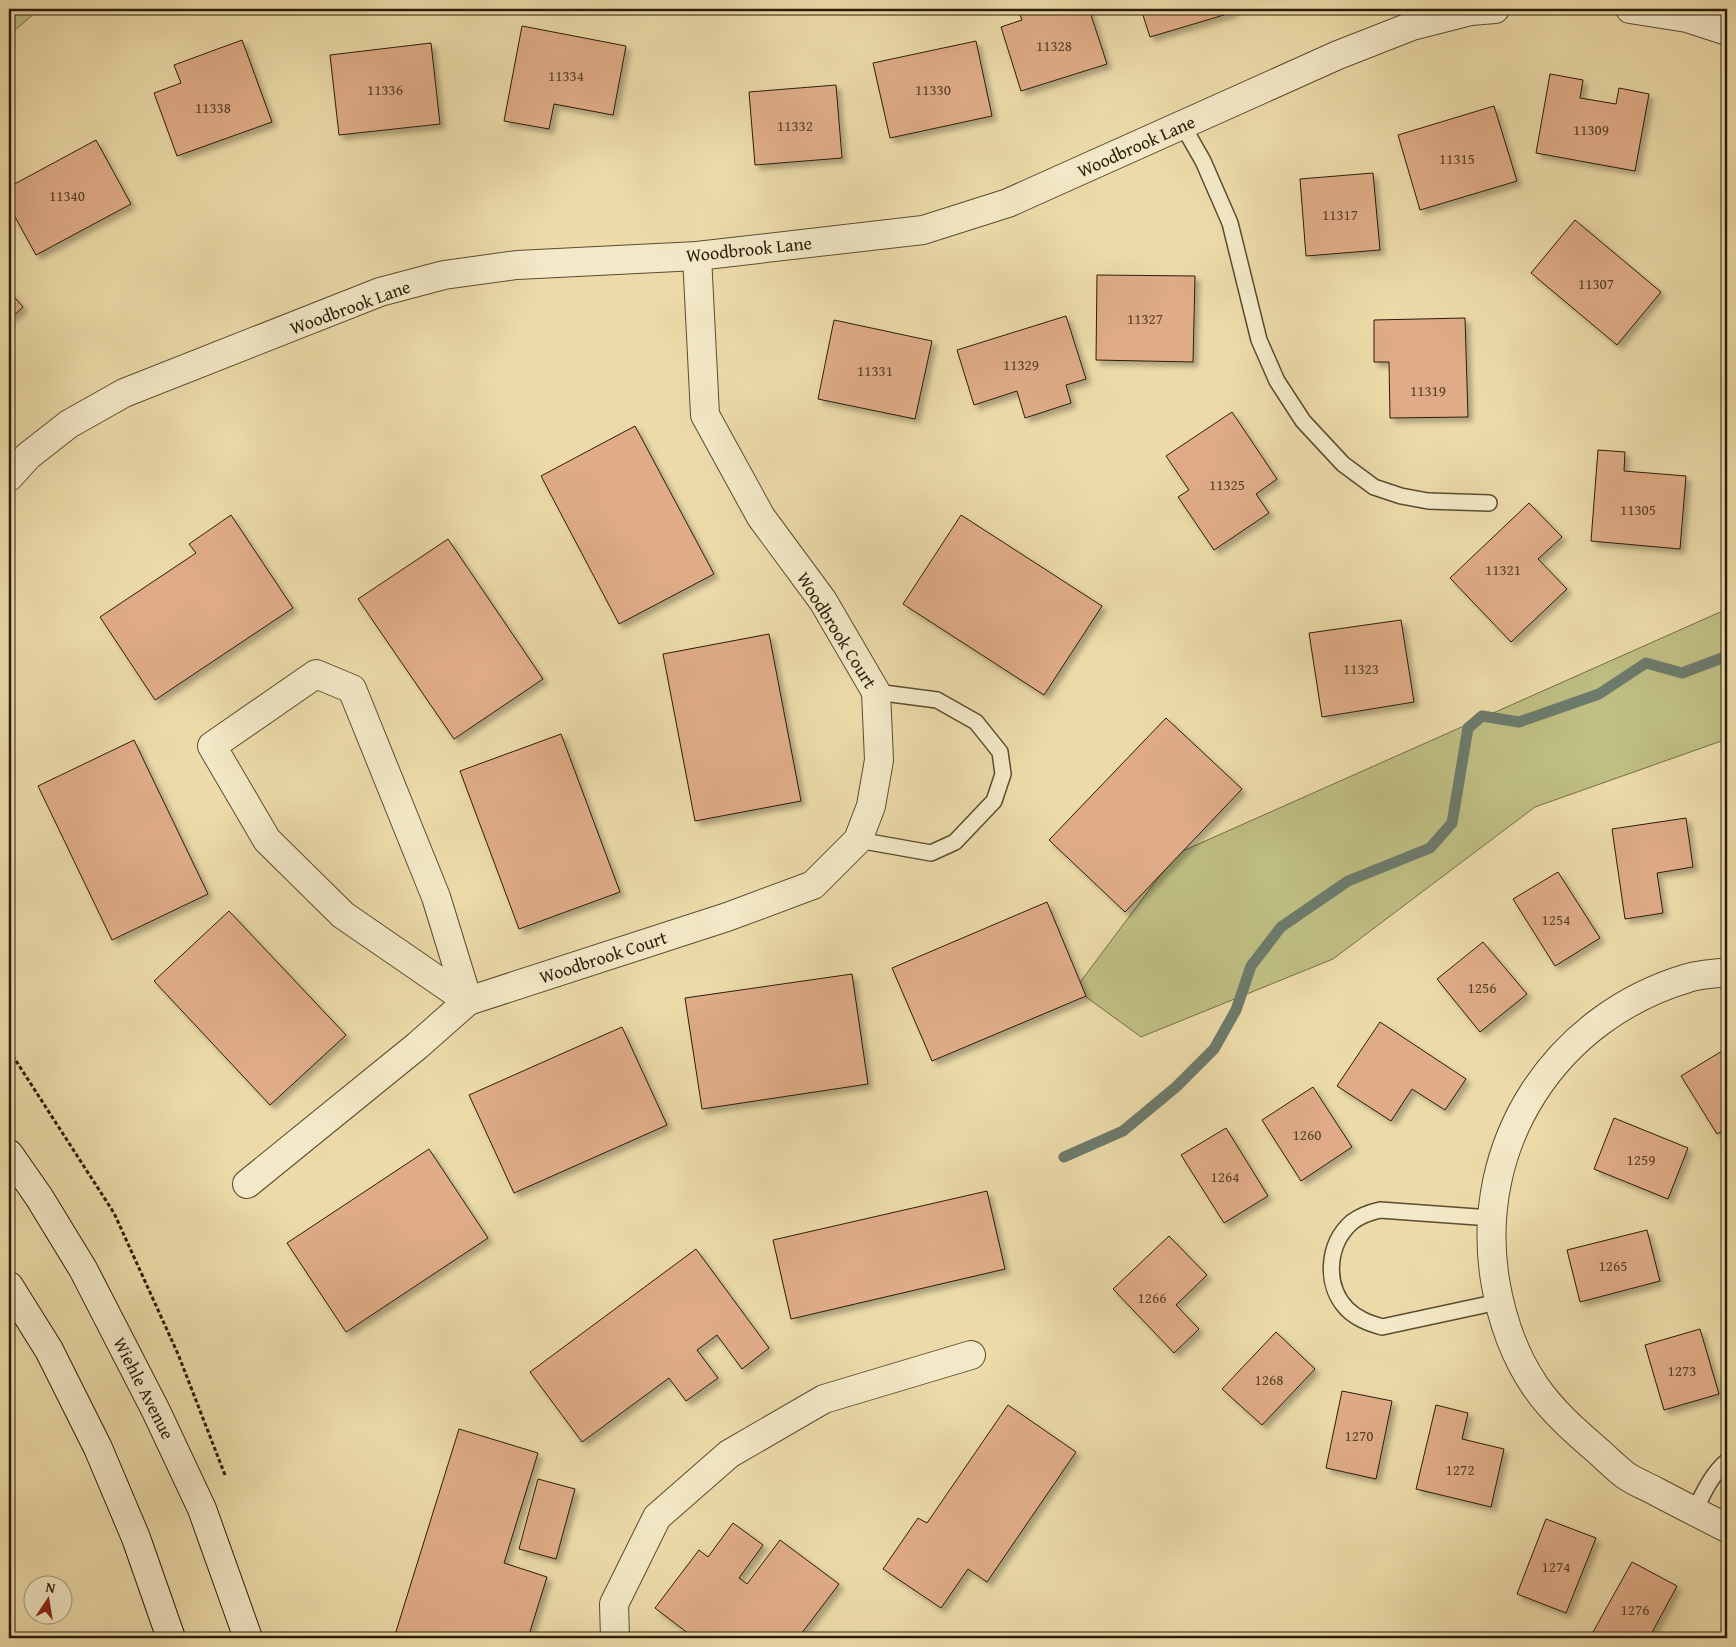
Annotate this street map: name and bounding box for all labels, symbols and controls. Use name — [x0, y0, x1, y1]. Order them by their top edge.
house number: 11328 — [1036, 35, 1072, 56]
house number: 11334 — [548, 65, 584, 86]
house number: 11336 — [367, 79, 403, 100]
house number: 11330 — [915, 79, 951, 100]
house number: 11338 — [195, 97, 231, 118]
street label: Woodbrook Lane — [1073, 108, 1199, 184]
house number: 11332 — [777, 115, 813, 136]
house number: 11309 — [1573, 119, 1609, 140]
house number: 11315 — [1439, 148, 1475, 169]
house number: 11340 — [49, 185, 85, 206]
house number: 11317 — [1322, 204, 1358, 225]
street label: Woodbrook Lane — [685, 229, 813, 269]
street label: Woodbrook Lane — [286, 273, 414, 341]
house number: 11307 — [1578, 273, 1614, 294]
house number: 11327 — [1127, 308, 1163, 329]
house number: 11329 — [1003, 354, 1039, 375]
house number: 11331 — [857, 360, 893, 381]
house number: 11319 — [1410, 380, 1446, 401]
house number: 11325 — [1209, 474, 1245, 495]
house number: 11305 — [1620, 499, 1656, 520]
house number: 11321 — [1485, 559, 1521, 580]
street label: Woodbrook Court — [790, 566, 884, 694]
house number: 11323 — [1343, 658, 1379, 679]
house number: 1254 — [1542, 909, 1570, 930]
street label: Woodbrook Court — [536, 923, 671, 990]
house number: 1256 — [1468, 977, 1496, 998]
house number: 1260 — [1293, 1124, 1321, 1145]
house number: 1259 — [1627, 1149, 1655, 1170]
house number: 1264 — [1211, 1166, 1239, 1187]
house number: 1265 — [1599, 1255, 1627, 1276]
house number: 1266 — [1138, 1287, 1166, 1308]
street label: Wiehle Avenue — [107, 1332, 181, 1444]
house number: 1273 — [1668, 1360, 1696, 1381]
house number: 1268 — [1255, 1369, 1283, 1390]
house number: 1270 — [1345, 1425, 1373, 1446]
house number: 1272 — [1446, 1459, 1474, 1480]
house number: 1274 — [1542, 1556, 1570, 1577]
north arrow — [22, 1574, 72, 1624]
text: N — [44, 1577, 58, 1598]
house number: 1276 — [1621, 1599, 1649, 1620]

